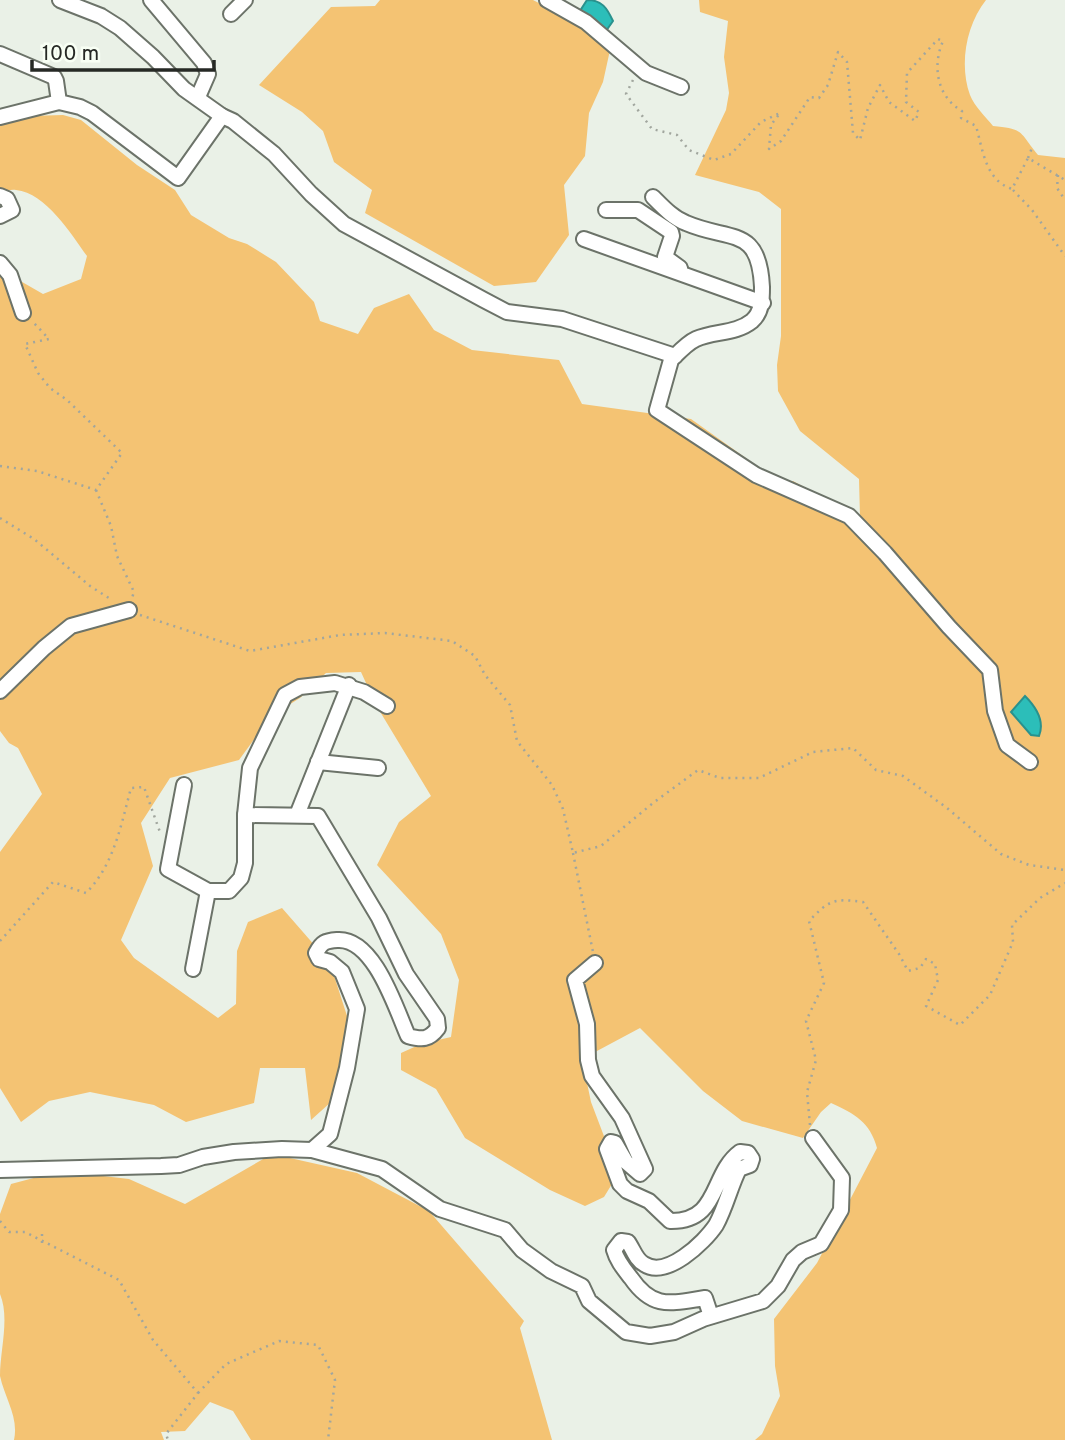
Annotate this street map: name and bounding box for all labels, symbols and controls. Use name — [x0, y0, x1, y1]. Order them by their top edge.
scale bar — [32, 28, 214, 72]
text: 100 m — [42, 41, 99, 68]

